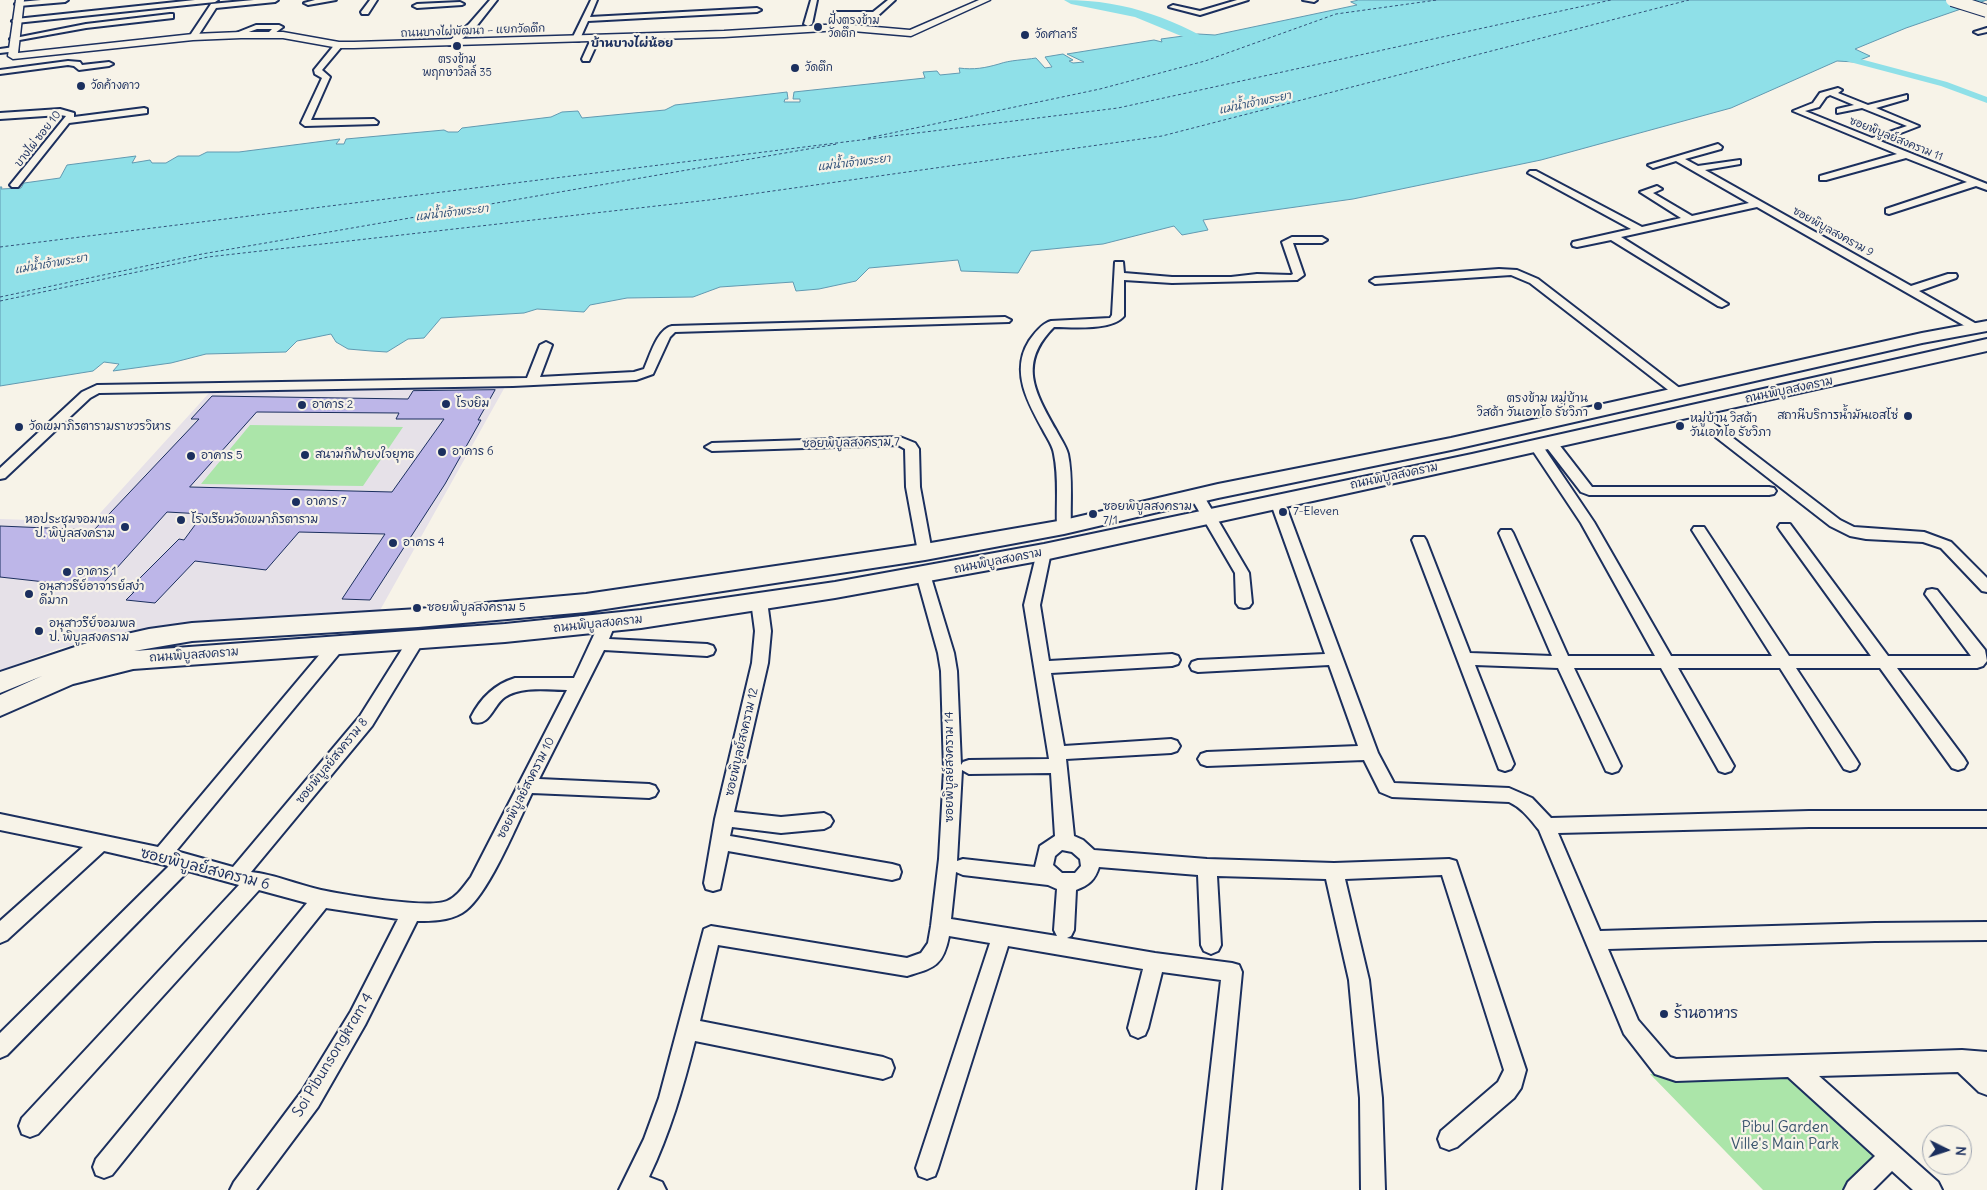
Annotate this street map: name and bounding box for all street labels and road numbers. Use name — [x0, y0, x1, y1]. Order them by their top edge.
street label: ถนนบางไผ่พัฒนา – แยกวัดตึก — [401, 22, 545, 40]
street label: บางไผ่ ซอย 10 — [12, 108, 64, 170]
street label: ซอยพิบูลย์สงคราม 11 — [1847, 114, 1945, 164]
street label: ซอยพิบูลสงคราม 9 — [1790, 204, 1876, 260]
street label: ถนนพิบูลสงคราม — [1744, 374, 1834, 406]
street label: ซอยพิบูลสงคราม 7 — [802, 435, 900, 451]
street label: ถนนพิบูลสงคราม — [1349, 460, 1439, 492]
street label: ถนนพิบูลสงคราม — [953, 545, 1043, 577]
street label: ถนนพิบูลสงคราม — [553, 612, 643, 636]
street label: ถนนพิบูลสงคราม — [149, 645, 239, 665]
street label: ซอยพิบูลย์สงคราม 12 — [723, 686, 761, 798]
street label: ซอยพิบูลย์สงคราม 14 — [943, 711, 957, 823]
street label: ซอยพิบูลย์สงคราม 8 — [293, 715, 371, 807]
street label: ซอยพิบูลย์สงคราม 10 — [494, 735, 558, 841]
street label: ซอยพิบูลย์สงคราม 6 — [138, 844, 272, 894]
street label: Soi Pibunsongkram 4 — [289, 990, 377, 1120]

